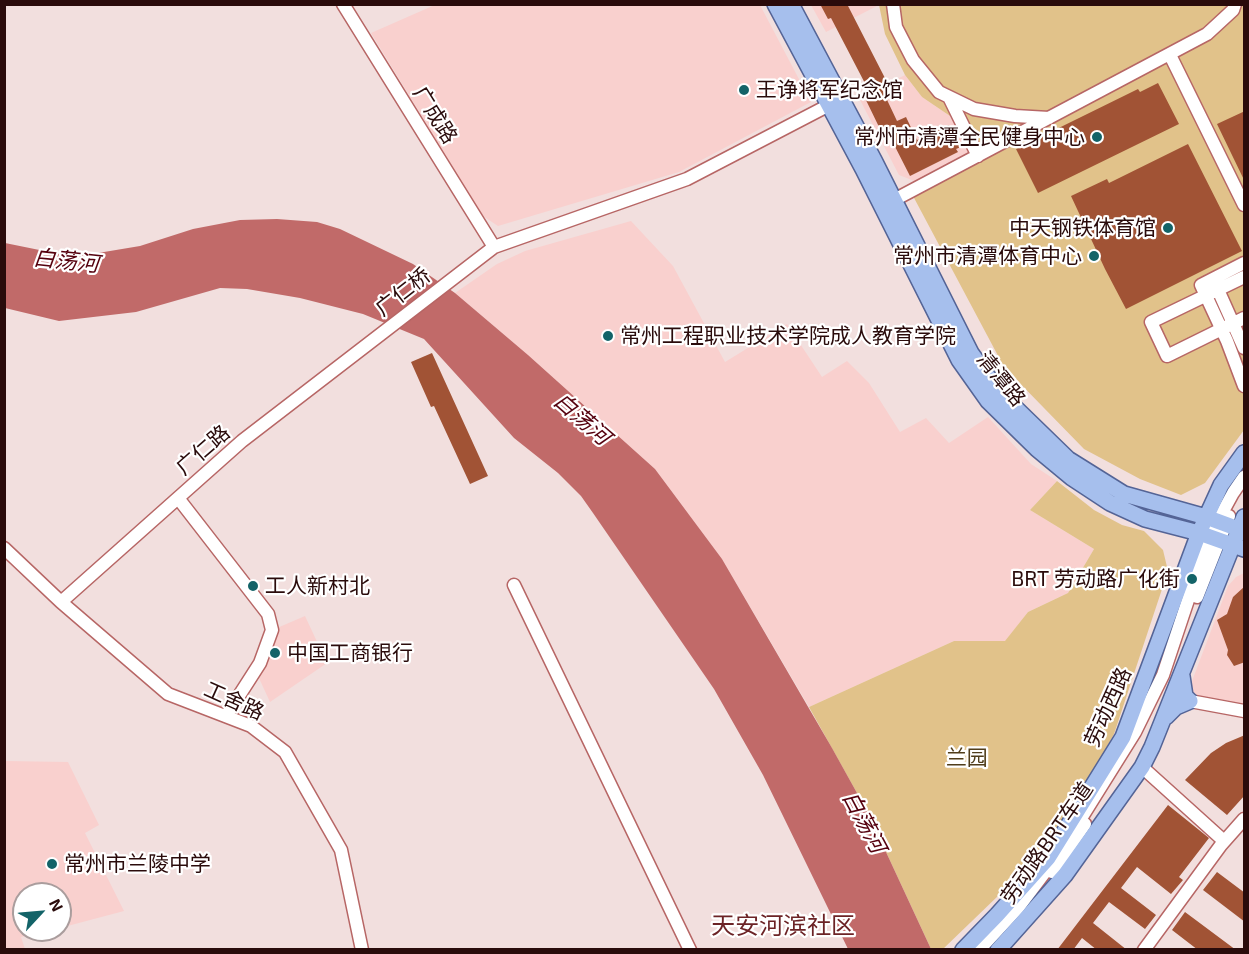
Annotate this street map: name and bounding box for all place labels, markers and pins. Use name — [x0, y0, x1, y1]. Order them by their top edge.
place label: 王诤将军纪念馆 — [756, 77, 903, 103]
marker: 王诤将军纪念馆 — [737, 83, 751, 97]
place label: 常州市清潭全民健身中心 — [854, 124, 1085, 150]
marker: 常州市清潭全民健身中心 — [1090, 130, 1104, 144]
place label: 中天钢铁体育馆 — [1009, 215, 1156, 241]
marker: 中天钢铁体育馆 — [1161, 221, 1175, 235]
place label: 常州市清潭体育中心 — [893, 243, 1082, 269]
marker: 常州市清潭体育中心 — [1087, 249, 1101, 263]
place label: 常州工程职业技术学院成人教育学院 — [620, 323, 956, 349]
marker: 常州工程职业技术学院成人教育学院 — [601, 329, 615, 343]
place label: BRT 劳动路广化街 — [1011, 566, 1180, 592]
marker: BRT 劳动路广化街 — [1185, 572, 1199, 586]
place label: 工人新村北 — [265, 573, 370, 599]
marker: 工人新村北 — [246, 579, 260, 593]
place label: 中国工商银行 — [287, 640, 413, 666]
marker: 中国工商银行 — [268, 646, 282, 660]
place label: 常州市兰陵中学 — [64, 851, 211, 877]
marker: 常州市兰陵中学 — [45, 857, 59, 871]

